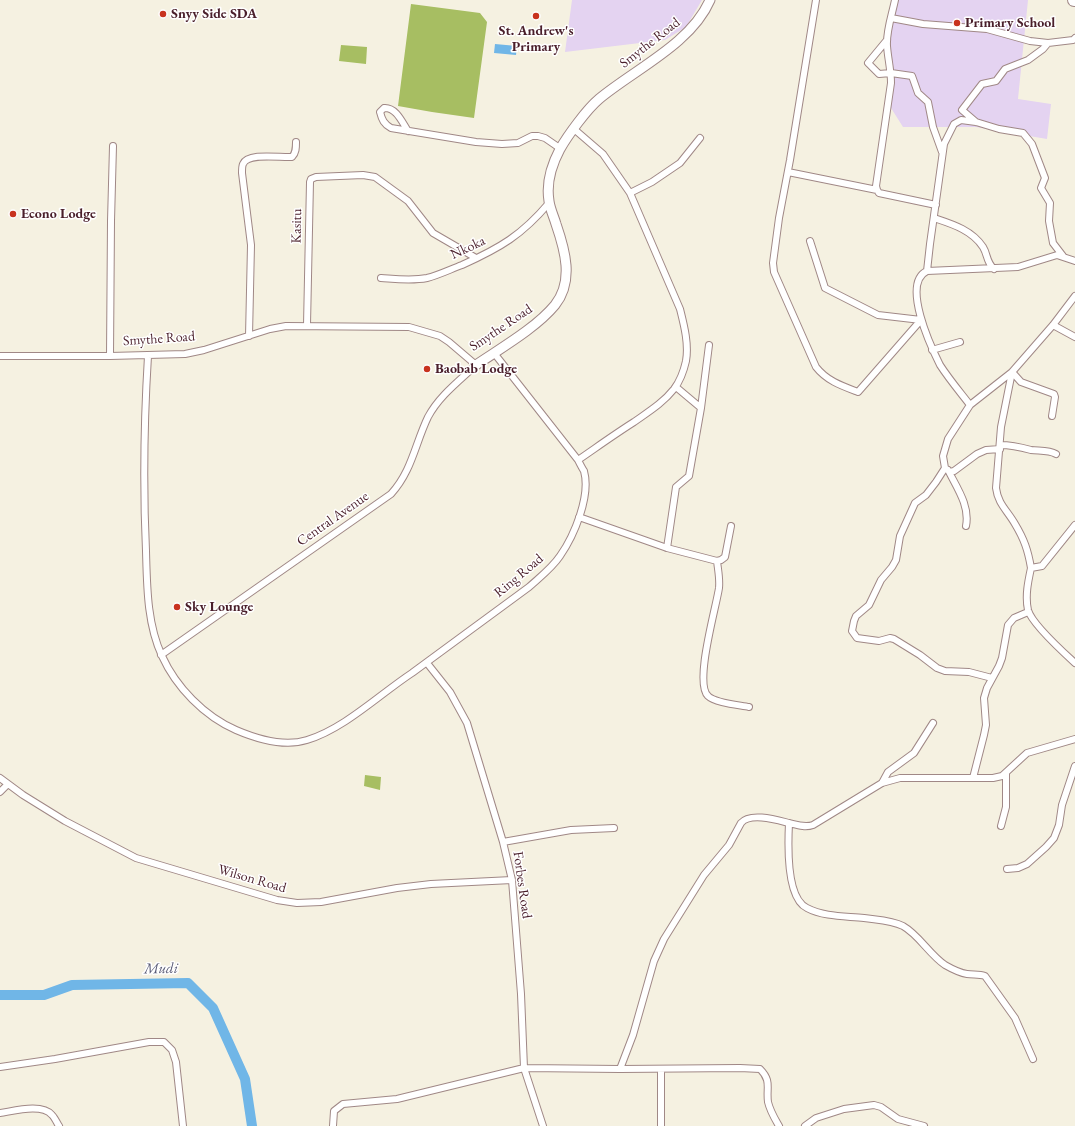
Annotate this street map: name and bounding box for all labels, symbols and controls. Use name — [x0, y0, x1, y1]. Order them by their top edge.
place label: Snyy Side SDA — [171, 6, 257, 22]
marker: Snyy Side SDA — [158, 9, 168, 19]
marker: St. Andrew's Primary — [531, 11, 541, 21]
street label: Smythe Road — [616, 14, 684, 72]
place label: Primary School — [965, 15, 1055, 31]
marker: Primary School — [952, 18, 962, 28]
place label: St. Andrew's Primary — [499, 23, 573, 56]
place label: Econo Lodge — [21, 206, 96, 222]
street label: Kasitu — [288, 208, 306, 244]
marker: Econo Lodge — [8, 209, 18, 219]
street label: Nkoka — [448, 233, 488, 263]
street label: Smythe Road — [466, 301, 536, 355]
street label: Smythe Road — [122, 328, 196, 350]
place label: Baobab Lodge — [435, 361, 517, 377]
marker: Baobab Lodge — [422, 364, 432, 374]
street label: Central Avenue — [294, 488, 372, 550]
street label: Ring Road — [491, 551, 547, 601]
place label: Sky Lounge — [185, 599, 253, 615]
marker: Sky Lounge — [172, 602, 182, 612]
street label: Forbes Road — [509, 850, 535, 920]
street label: Wilson Road — [216, 861, 288, 897]
water label: Mudi — [144, 960, 178, 978]

